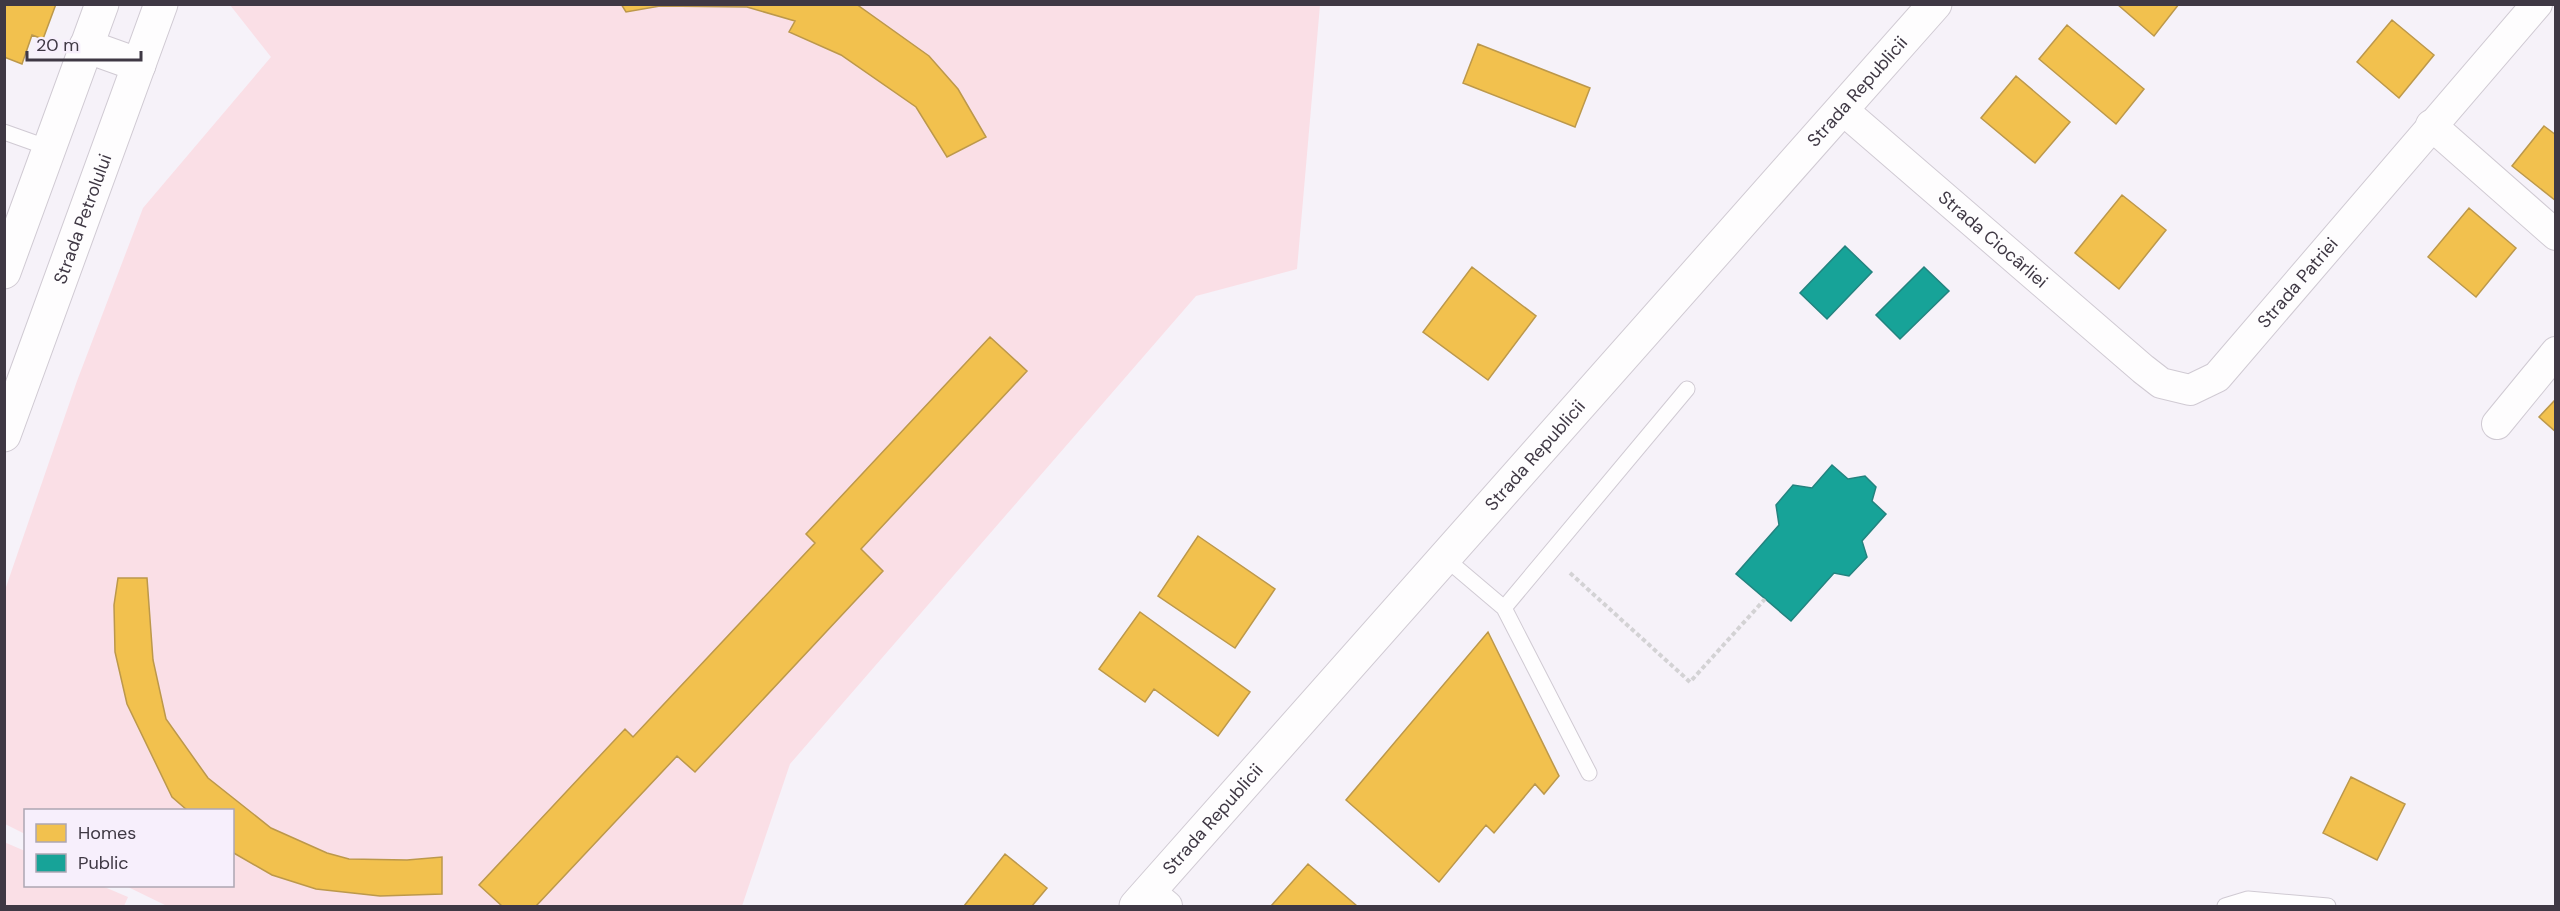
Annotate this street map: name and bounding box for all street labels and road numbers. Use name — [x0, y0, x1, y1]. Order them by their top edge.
street label: Strada Republicii — [1802, 31, 1913, 152]
street label: Strada Petrolului — [48, 151, 117, 287]
street label: Strada Ciocârliei — [1933, 185, 2053, 293]
street label: Strada Patriei — [2252, 232, 2343, 333]
street label: Strada Republicii — [1480, 395, 1591, 516]
street label: Strada Republicii — [1157, 759, 1268, 880]

